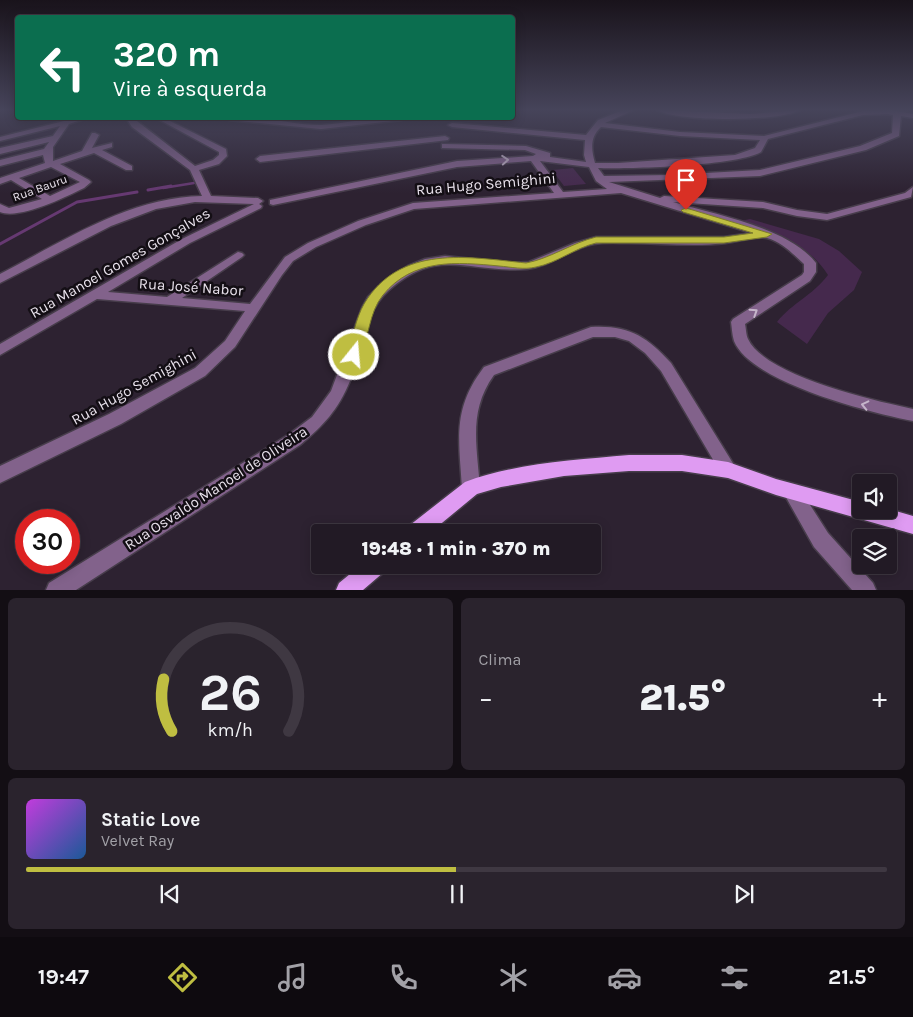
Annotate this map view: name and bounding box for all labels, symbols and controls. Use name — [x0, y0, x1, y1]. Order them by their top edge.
text: 320 m — [113, 34, 220, 75]
icon: left — [30, 35, 95, 100]
text: Vire à esquerda — [113, 76, 267, 102]
one-way arrow — [501, 155, 509, 166]
pin — [665, 159, 707, 210]
icon: arrive — [672, 166, 700, 194]
street label: Rua Hugo Semighini — [415, 169, 557, 199]
street label: Rua Bauru — [11, 172, 69, 204]
street label: Rua Manoel Gomes Gonçalves — [27, 204, 213, 322]
street label: Rua José Nabor — [138, 274, 244, 300]
one-way arrow — [748, 309, 757, 318]
position arrow — [327, 328, 379, 380]
street label: Rua Hugo Semighini — [68, 345, 200, 429]
one-way arrow — [861, 400, 870, 411]
street label: Rua Osvaldo Manoel de Oliveira — [121, 422, 311, 554]
map controls — [852, 474, 897, 574]
button: sound — [852, 474, 897, 519]
speed limit sign: 30 — [15, 509, 80, 574]
button: layers — [852, 529, 897, 574]
text: 19:48 · 1 min · 370 m — [362, 538, 550, 560]
text: Clima — [479, 650, 521, 669]
text: 26 — [199, 662, 262, 723]
text: 21.5° — [639, 675, 727, 720]
text: − — [479, 681, 493, 714]
text: + — [872, 681, 887, 714]
text: km/h — [208, 720, 253, 741]
text: Static Love — [101, 809, 200, 831]
text: Velvet Ray — [101, 831, 174, 850]
icon: previous — [156, 880, 184, 908]
icon: pause — [443, 880, 471, 908]
icon: next — [730, 880, 758, 908]
icon: directions — [165, 960, 200, 995]
icon: music — [275, 960, 310, 995]
icon: phone — [386, 960, 421, 995]
icon: climate — [496, 960, 531, 995]
icon: car — [607, 960, 642, 995]
icon: filters — [717, 960, 752, 995]
text: 19:47 — [38, 964, 89, 990]
text: 21.5° — [828, 964, 875, 990]

